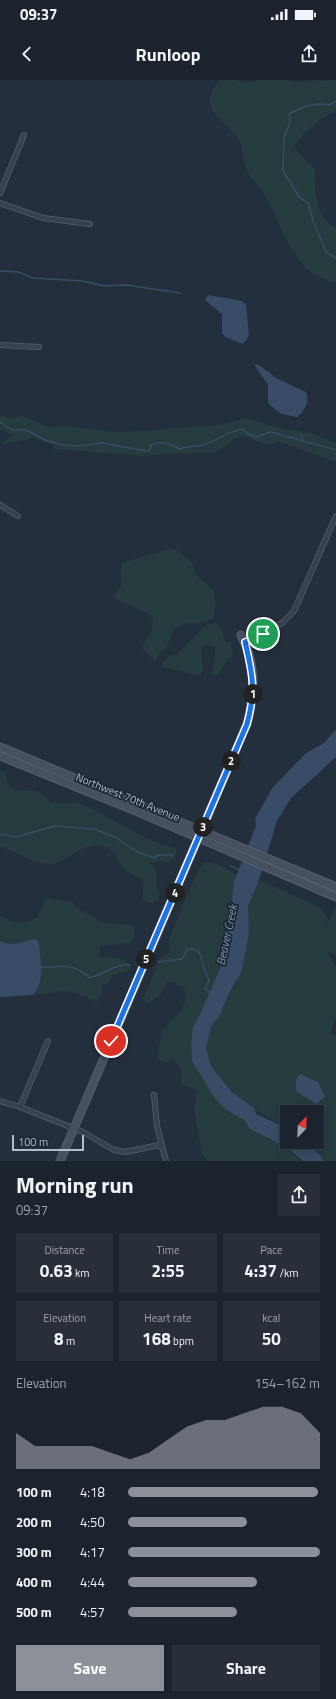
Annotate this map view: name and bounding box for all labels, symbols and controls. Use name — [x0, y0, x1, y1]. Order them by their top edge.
text: 09:37 — [20, 3, 57, 26]
text: Runloop — [136, 41, 200, 68]
icon: back — [16, 43, 38, 65]
icon: share — [298, 43, 320, 65]
pin — [246, 617, 280, 651]
icon: arrive — [252, 623, 274, 645]
pin: 1 — [243, 684, 263, 704]
text: 1 — [250, 686, 256, 702]
pin: 2 — [221, 751, 241, 771]
text: 2 — [228, 753, 234, 769]
street label: Northwest 70th Avenue — [74, 769, 183, 825]
pin: 3 — [193, 817, 213, 837]
text: 3 — [200, 819, 206, 835]
pin: 4 — [165, 883, 185, 903]
text: 4 — [172, 885, 178, 901]
water label: Beaver Creek — [211, 901, 243, 967]
pin: 5 — [136, 949, 156, 969]
text: 5 — [143, 951, 149, 967]
pin — [94, 1024, 128, 1058]
icon: check — [100, 1030, 122, 1052]
north arrow — [280, 1105, 324, 1149]
map controls — [280, 1105, 324, 1149]
scale bar — [12, 1133, 84, 1152]
text: 100 m — [18, 1134, 48, 1150]
text: Morning run — [16, 1168, 134, 1202]
button: share — [278, 1174, 320, 1216]
text: 09:37 — [16, 1200, 48, 1220]
text: Distance — [45, 1242, 85, 1258]
text: Time — [157, 1242, 179, 1258]
text: Pace — [260, 1242, 282, 1258]
text: 0.63 — [40, 1258, 73, 1284]
text: 2:55 — [152, 1258, 184, 1284]
text: 4:37 — [244, 1258, 277, 1284]
text: km — [73, 1265, 90, 1281]
text: /km — [277, 1265, 299, 1281]
text: Elevation — [43, 1310, 86, 1326]
text: Heart rate — [144, 1310, 192, 1326]
text: kcal — [262, 1310, 280, 1326]
text: 8 — [54, 1326, 64, 1352]
text: 168 — [142, 1326, 171, 1352]
text: 50 — [262, 1326, 281, 1352]
text: m — [64, 1333, 75, 1349]
text: bpm — [171, 1333, 194, 1349]
text: Elevation — [16, 1373, 67, 1393]
text: 154–162 m — [254, 1373, 320, 1393]
text: 100 m — [16, 1482, 52, 1502]
text: 4:18 — [80, 1482, 105, 1502]
text: 200 m — [16, 1512, 52, 1532]
text: 4:50 — [80, 1512, 105, 1532]
text: 300 m — [16, 1542, 52, 1562]
text: 4:17 — [80, 1542, 105, 1562]
text: 400 m — [16, 1572, 52, 1592]
text: 4:44 — [80, 1572, 105, 1592]
text: 500 m — [16, 1602, 52, 1622]
text: 4:57 — [80, 1602, 105, 1622]
button: Save — [16, 1645, 164, 1691]
button: Share — [172, 1645, 320, 1691]

